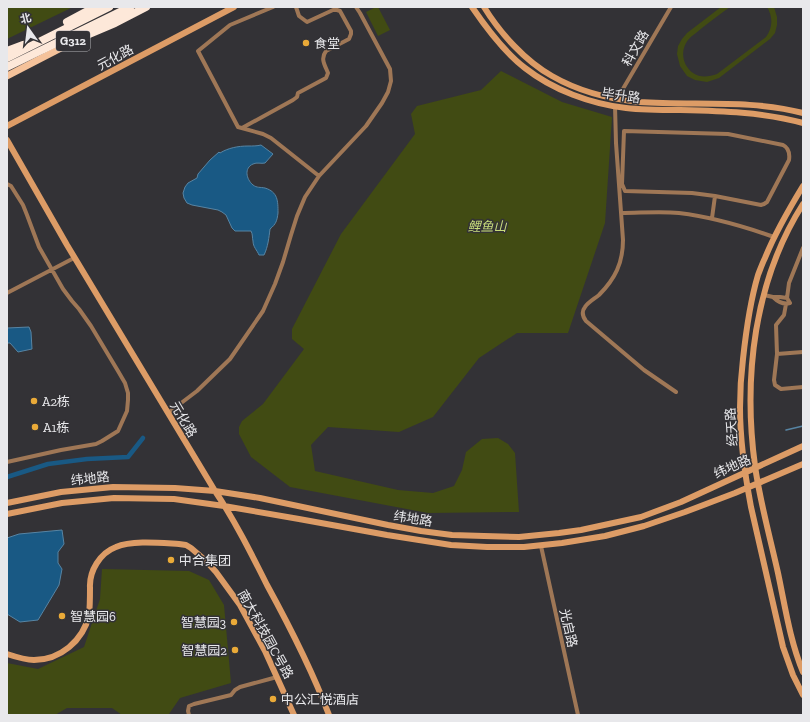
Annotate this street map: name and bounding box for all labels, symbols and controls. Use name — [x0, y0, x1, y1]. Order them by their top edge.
north arrow — [8, 8, 48, 48]
text: 北 — [19, 11, 33, 26]
street label: 科文路 — [619, 28, 652, 69]
road number: G312 — [56, 31, 90, 51]
place label: 食堂 — [314, 36, 340, 51]
marker: 食堂 — [301, 38, 311, 48]
street label: 元化路 — [94, 42, 136, 73]
street label: 毕升路 — [601, 85, 641, 106]
park label: 鲤鱼山 — [467, 219, 507, 234]
place label: A2栋 — [42, 394, 70, 409]
marker: A2栋 — [29, 396, 39, 406]
street label: 元化路 — [167, 399, 200, 440]
street label: 经天路 — [723, 407, 740, 447]
place label: A1栋 — [43, 420, 69, 435]
marker: A1栋 — [30, 422, 40, 432]
street label: 纬地路 — [711, 452, 753, 481]
street label: 纬地路 — [70, 469, 110, 488]
street label: 纬地路 — [392, 508, 433, 529]
place label: 中合集团 — [179, 553, 231, 568]
marker: 中合集团 — [166, 555, 176, 565]
street label: 南大科技园C号路 — [235, 587, 296, 681]
street label: 光启路 — [557, 607, 580, 649]
place label: 智慧园6 — [70, 609, 116, 624]
marker: 智慧园6 — [57, 611, 67, 621]
place label: 智慧园3 — [181, 615, 226, 630]
marker: 智慧园3 — [229, 617, 239, 627]
place label: 智慧园2 — [181, 643, 227, 658]
marker: 智慧园2 — [230, 645, 240, 655]
place label: 中公汇悦酒店 — [281, 692, 359, 707]
marker: 中公汇悦酒店 — [268, 694, 278, 704]

